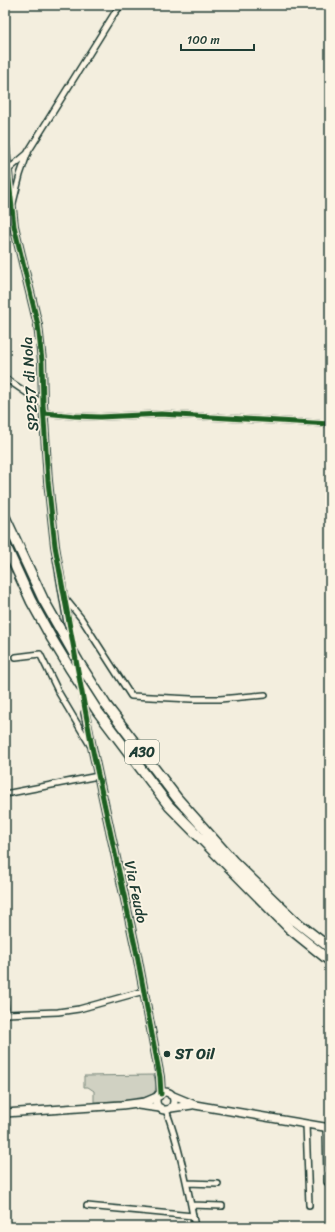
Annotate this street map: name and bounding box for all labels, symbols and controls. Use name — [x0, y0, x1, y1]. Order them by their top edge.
scale bar — [181, 26, 254, 52]
text: 100 m — [187, 29, 220, 51]
street label: SP257 di Nola — [14, 336, 46, 432]
road number: A30 — [125, 740, 159, 764]
street label: Via Feudo — [117, 858, 155, 926]
place label: ST Oil — [174, 1041, 215, 1067]
marker: ST Oil — [162, 1049, 172, 1059]

